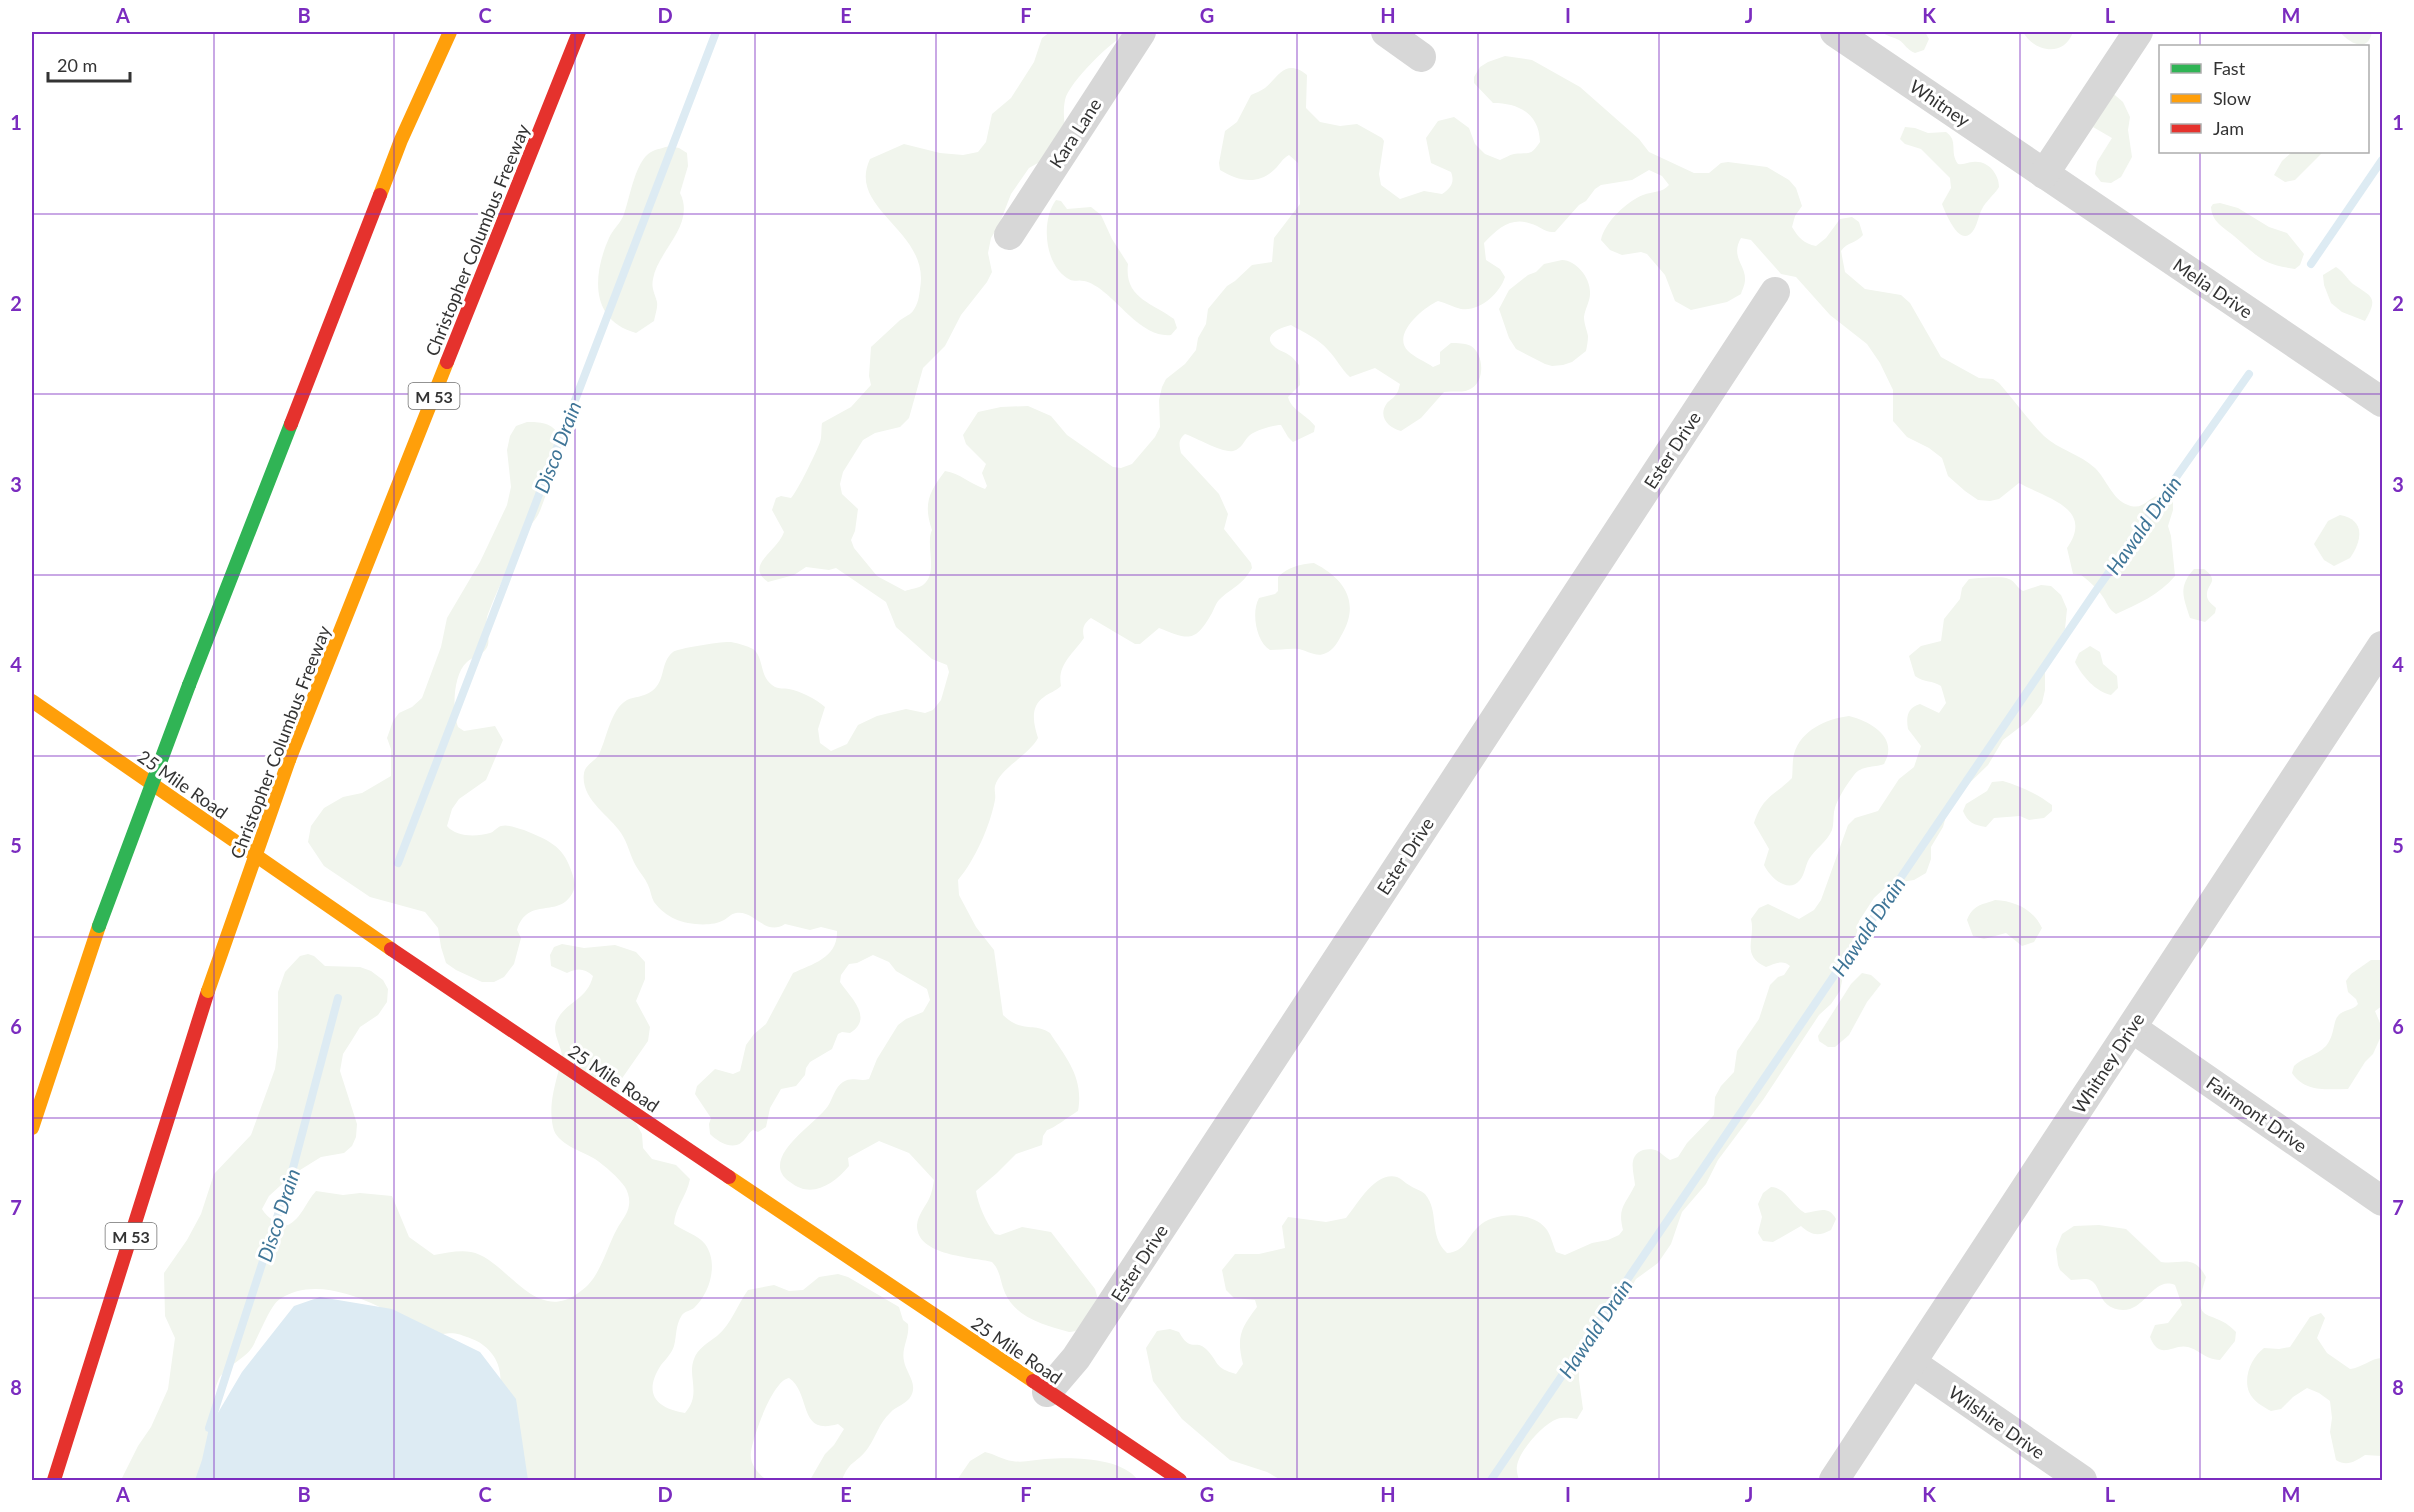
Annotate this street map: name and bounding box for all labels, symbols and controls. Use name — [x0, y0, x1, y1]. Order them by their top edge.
text: A — [115, 3, 130, 27]
text: B — [297, 3, 311, 27]
text: C — [478, 3, 492, 27]
text: D — [657, 3, 673, 27]
text: E — [840, 3, 852, 27]
text: F — [1020, 3, 1032, 27]
text: G — [1200, 3, 1214, 27]
text: H — [1380, 3, 1396, 27]
text: I — [1565, 3, 1571, 27]
text: J — [1745, 3, 1753, 27]
text: K — [1922, 3, 1936, 27]
text: L — [2105, 3, 2116, 27]
text: M — [2282, 3, 2300, 27]
scale bar — [48, 45, 130, 83]
legend — [2159, 45, 2369, 153]
text: 20 m — [57, 54, 97, 76]
text: Fast — [2213, 57, 2246, 79]
street label: Whitney — [1906, 75, 1975, 132]
text: Slow — [2213, 87, 2251, 109]
street label: Kara Lane — [1044, 94, 1106, 172]
text: 1 — [10, 110, 22, 134]
text: 1 — [2392, 110, 2404, 134]
text: Jam — [2213, 117, 2244, 139]
street label: Christopher Columbus Freeway — [420, 120, 534, 359]
street label: Melia Drive — [2169, 253, 2257, 323]
text: 2 — [10, 291, 22, 315]
text: 2 — [2392, 291, 2404, 315]
road number: M 53 — [408, 383, 460, 409]
water label: Disco Drain — [529, 398, 585, 496]
street label: Ester Drive — [1639, 407, 1705, 493]
water label: Hawald Drain — [2100, 471, 2186, 579]
text: 3 — [10, 472, 22, 496]
text: 3 — [2392, 472, 2404, 496]
street label: Christopher Columbus Freeway — [225, 622, 335, 862]
text: 4 — [10, 652, 22, 676]
text: 4 — [2392, 652, 2404, 676]
street label: 25 Mile Road — [134, 745, 232, 823]
street label: Ester Drive — [1372, 813, 1438, 899]
text: 5 — [10, 833, 22, 857]
text: 5 — [2392, 833, 2404, 857]
water label: Hawald Drain — [1826, 872, 1910, 980]
street label: Whitney Drive — [2067, 1009, 2149, 1117]
text: 6 — [10, 1014, 22, 1038]
text: 6 — [2392, 1014, 2404, 1038]
street label: 25 Mile Road — [564, 1040, 664, 1116]
street label: Fairmont Drive — [2203, 1071, 2311, 1157]
water label: Disco Drain — [252, 1166, 304, 1264]
text: 7 — [10, 1195, 22, 1219]
text: 7 — [2392, 1195, 2404, 1219]
street label: Ester Drive — [1106, 1220, 1172, 1306]
road number: M 53 — [106, 1223, 156, 1249]
water label: Hawald Drain — [1553, 1274, 1637, 1382]
street label: 25 Mile Road — [967, 1312, 1067, 1388]
text: 8 — [10, 1375, 22, 1399]
text: 8 — [2392, 1375, 2404, 1399]
street label: Wilshire Drive — [1945, 1381, 2049, 1463]
text: A — [115, 1482, 130, 1506]
text: B — [297, 1482, 311, 1506]
text: C — [478, 1482, 492, 1506]
text: D — [657, 1482, 673, 1506]
text: E — [840, 1482, 852, 1506]
text: F — [1020, 1482, 1032, 1506]
text: G — [1200, 1482, 1214, 1506]
text: H — [1380, 1482, 1396, 1506]
text: I — [1565, 1482, 1571, 1506]
text: J — [1745, 1482, 1753, 1506]
text: K — [1922, 1482, 1936, 1506]
text: L — [2105, 1482, 2116, 1506]
text: M — [2282, 1482, 2300, 1506]

